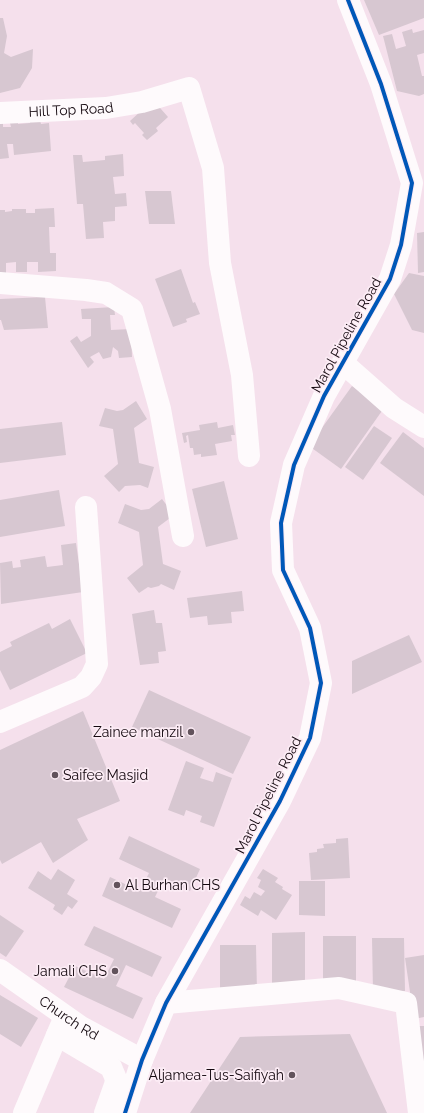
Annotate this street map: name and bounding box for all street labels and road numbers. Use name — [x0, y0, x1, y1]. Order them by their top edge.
street label: Hill Top Road — [28, 99, 115, 120]
street label: Marol Pipeline Road — [308, 275, 384, 395]
street label: Marol Pipeline Road — [232, 734, 304, 856]
street label: Church Rd — [36, 992, 101, 1043]

